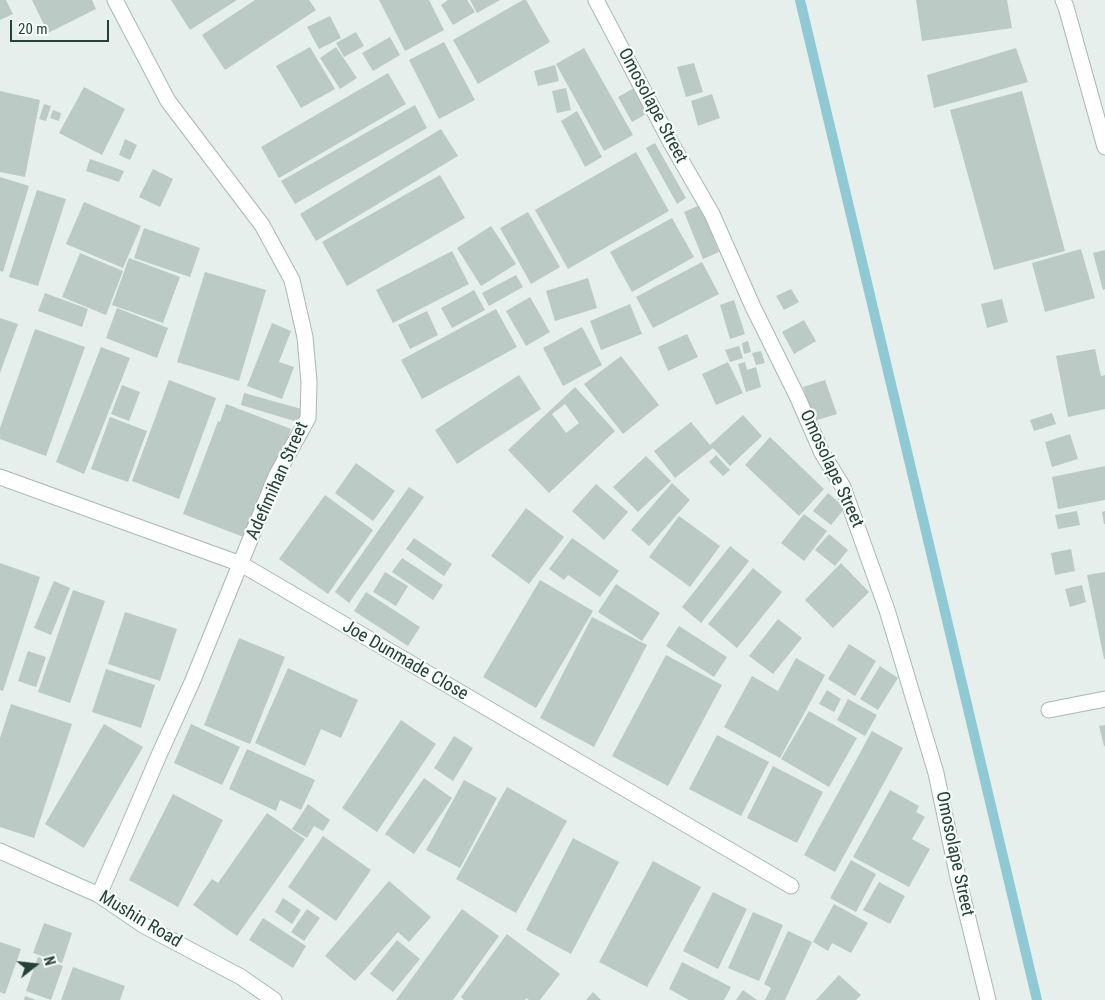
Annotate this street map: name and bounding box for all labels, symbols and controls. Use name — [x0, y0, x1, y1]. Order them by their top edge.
scale bar — [12, 10, 111, 42]
text: 20 m — [18, 20, 48, 38]
street label: Omosolape Street — [613, 45, 691, 167]
street label: Omosolape Street — [794, 407, 868, 531]
street label: Adefimihan Street — [242, 419, 314, 543]
street label: Joe Dunmade Close — [338, 616, 472, 706]
street label: Omosolape Street — [930, 790, 978, 918]
street label: Mushin Road — [95, 887, 185, 953]
north arrow — [10, 940, 60, 990]
text: N — [41, 955, 58, 967]

